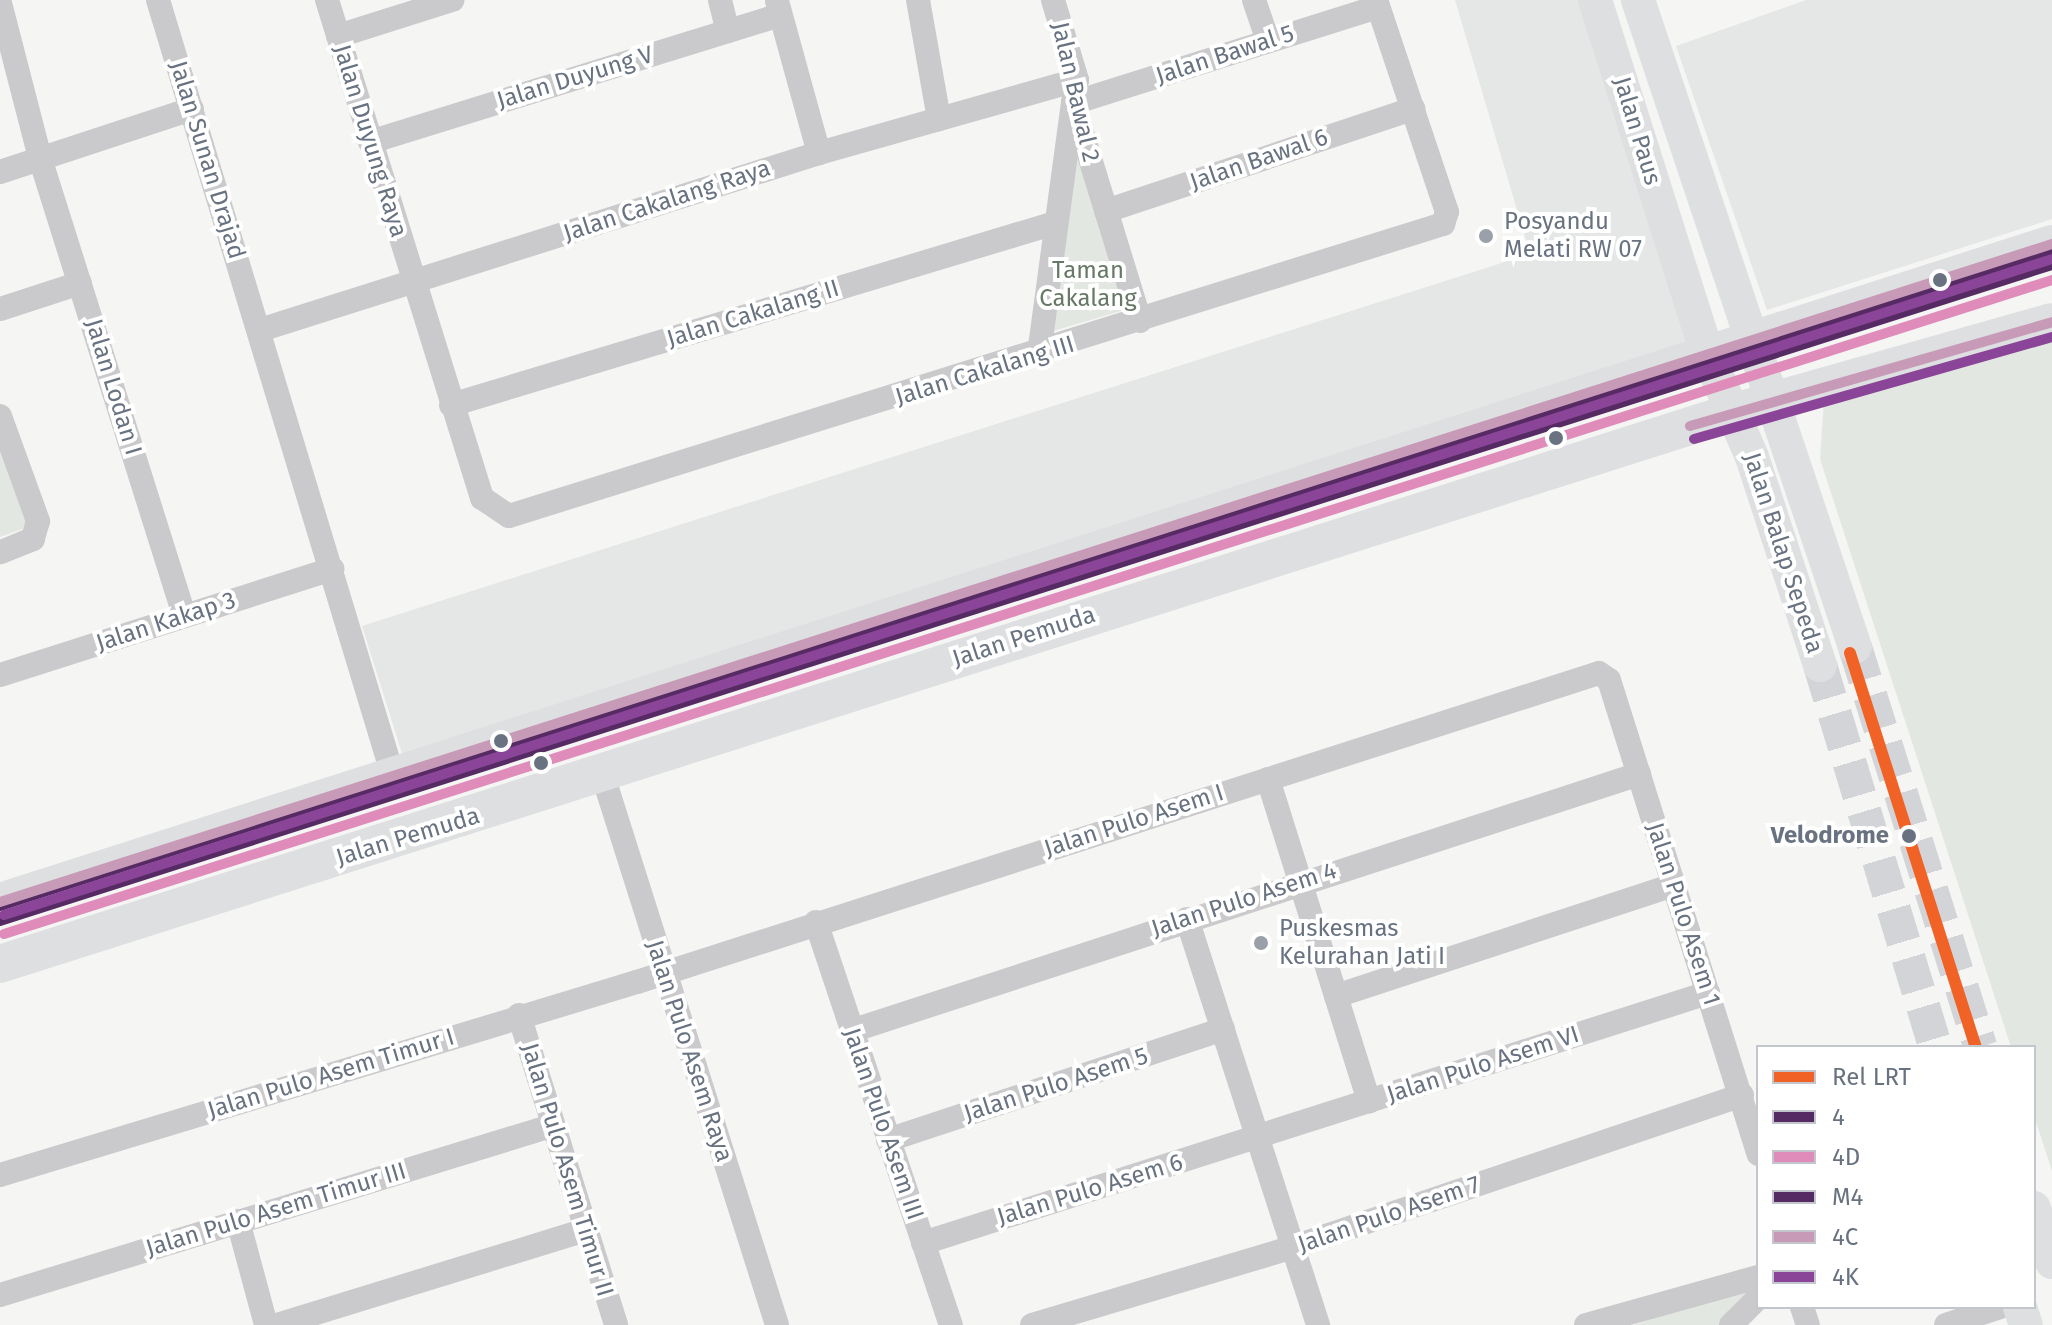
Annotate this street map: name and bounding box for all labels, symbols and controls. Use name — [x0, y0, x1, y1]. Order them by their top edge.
street label: Jalan Bawal 2 — [1045, 19, 1105, 165]
street label: Jalan Bawal 5 — [1152, 19, 1298, 91]
street label: Jalan Duyung Raya — [327, 41, 413, 241]
street label: Jalan Duyung V — [493, 41, 657, 115]
street label: Jalan Sunan Drajad — [163, 57, 251, 263]
street label: Jalan Paus — [1607, 74, 1667, 188]
street label: Jalan Bawal 6 — [1186, 123, 1332, 197]
street label: Jalan Cakalang Raya — [560, 154, 774, 248]
place label: Posyandu Melati RW 07 — [1504, 208, 1642, 264]
marker: Posyandu Melati RW 07 — [1475, 225, 1497, 247]
park label: Taman Cakalang — [1039, 257, 1137, 313]
unlabelled marker — [1932, 272, 1948, 288]
street label: Jalan Cakalang II — [663, 274, 843, 354]
street label: Jalan Lodan I — [79, 315, 147, 459]
street label: Jalan Cakalang III — [892, 330, 1078, 412]
unlabelled marker — [1548, 430, 1564, 446]
street label: Jalan Balap Sepeda — [1737, 449, 1829, 657]
street label: Jalan Kakap 3 — [93, 586, 239, 658]
street label: Jalan Pemuda — [949, 600, 1099, 674]
unlabelled marker — [493, 733, 509, 749]
unlabelled marker — [533, 755, 549, 771]
street label: Jalan Pulo Asem I — [1041, 778, 1227, 864]
street label: Jalan Pemuda — [333, 801, 483, 873]
street label: Jalan Pulo Asem 1 — [1640, 819, 1726, 1009]
place label: Velodrome — [1771, 822, 1889, 850]
marker: Velodrome — [1896, 823, 1922, 849]
street label: Jalan Pulo Asem 4 — [1148, 857, 1340, 943]
place label: Puskesmas Kelurahan Jati I — [1279, 915, 1445, 971]
marker: Puskesmas Kelurahan Jati I — [1250, 932, 1272, 954]
street label: Jalan Pulo Asem Raya — [640, 936, 738, 1166]
street label: Jalan Pulo Asem VI — [1383, 1020, 1583, 1110]
street label: Jalan Pulo Asem Timur I — [204, 1023, 458, 1125]
street label: Jalan Pulo Asem III — [837, 1024, 929, 1224]
street label: Jalan Pulo Asem Timur II — [515, 1040, 619, 1300]
street label: Jalan Pulo Asem 5 — [960, 1042, 1152, 1128]
legend — [1756, 1045, 2036, 1309]
text: Rel LRT — [1832, 1063, 1911, 1091]
text: 4 — [1832, 1103, 1845, 1131]
text: 4D — [1832, 1143, 1860, 1171]
street label: Jalan Pulo Asem 6 — [994, 1148, 1186, 1232]
street label: Jalan Pulo Asem Timur III — [142, 1157, 410, 1263]
street label: Jalan Pulo Asem 7 — [1294, 1170, 1484, 1260]
text: M4 — [1832, 1183, 1863, 1211]
text: 4C — [1832, 1223, 1858, 1251]
text: 4K — [1832, 1263, 1859, 1291]

